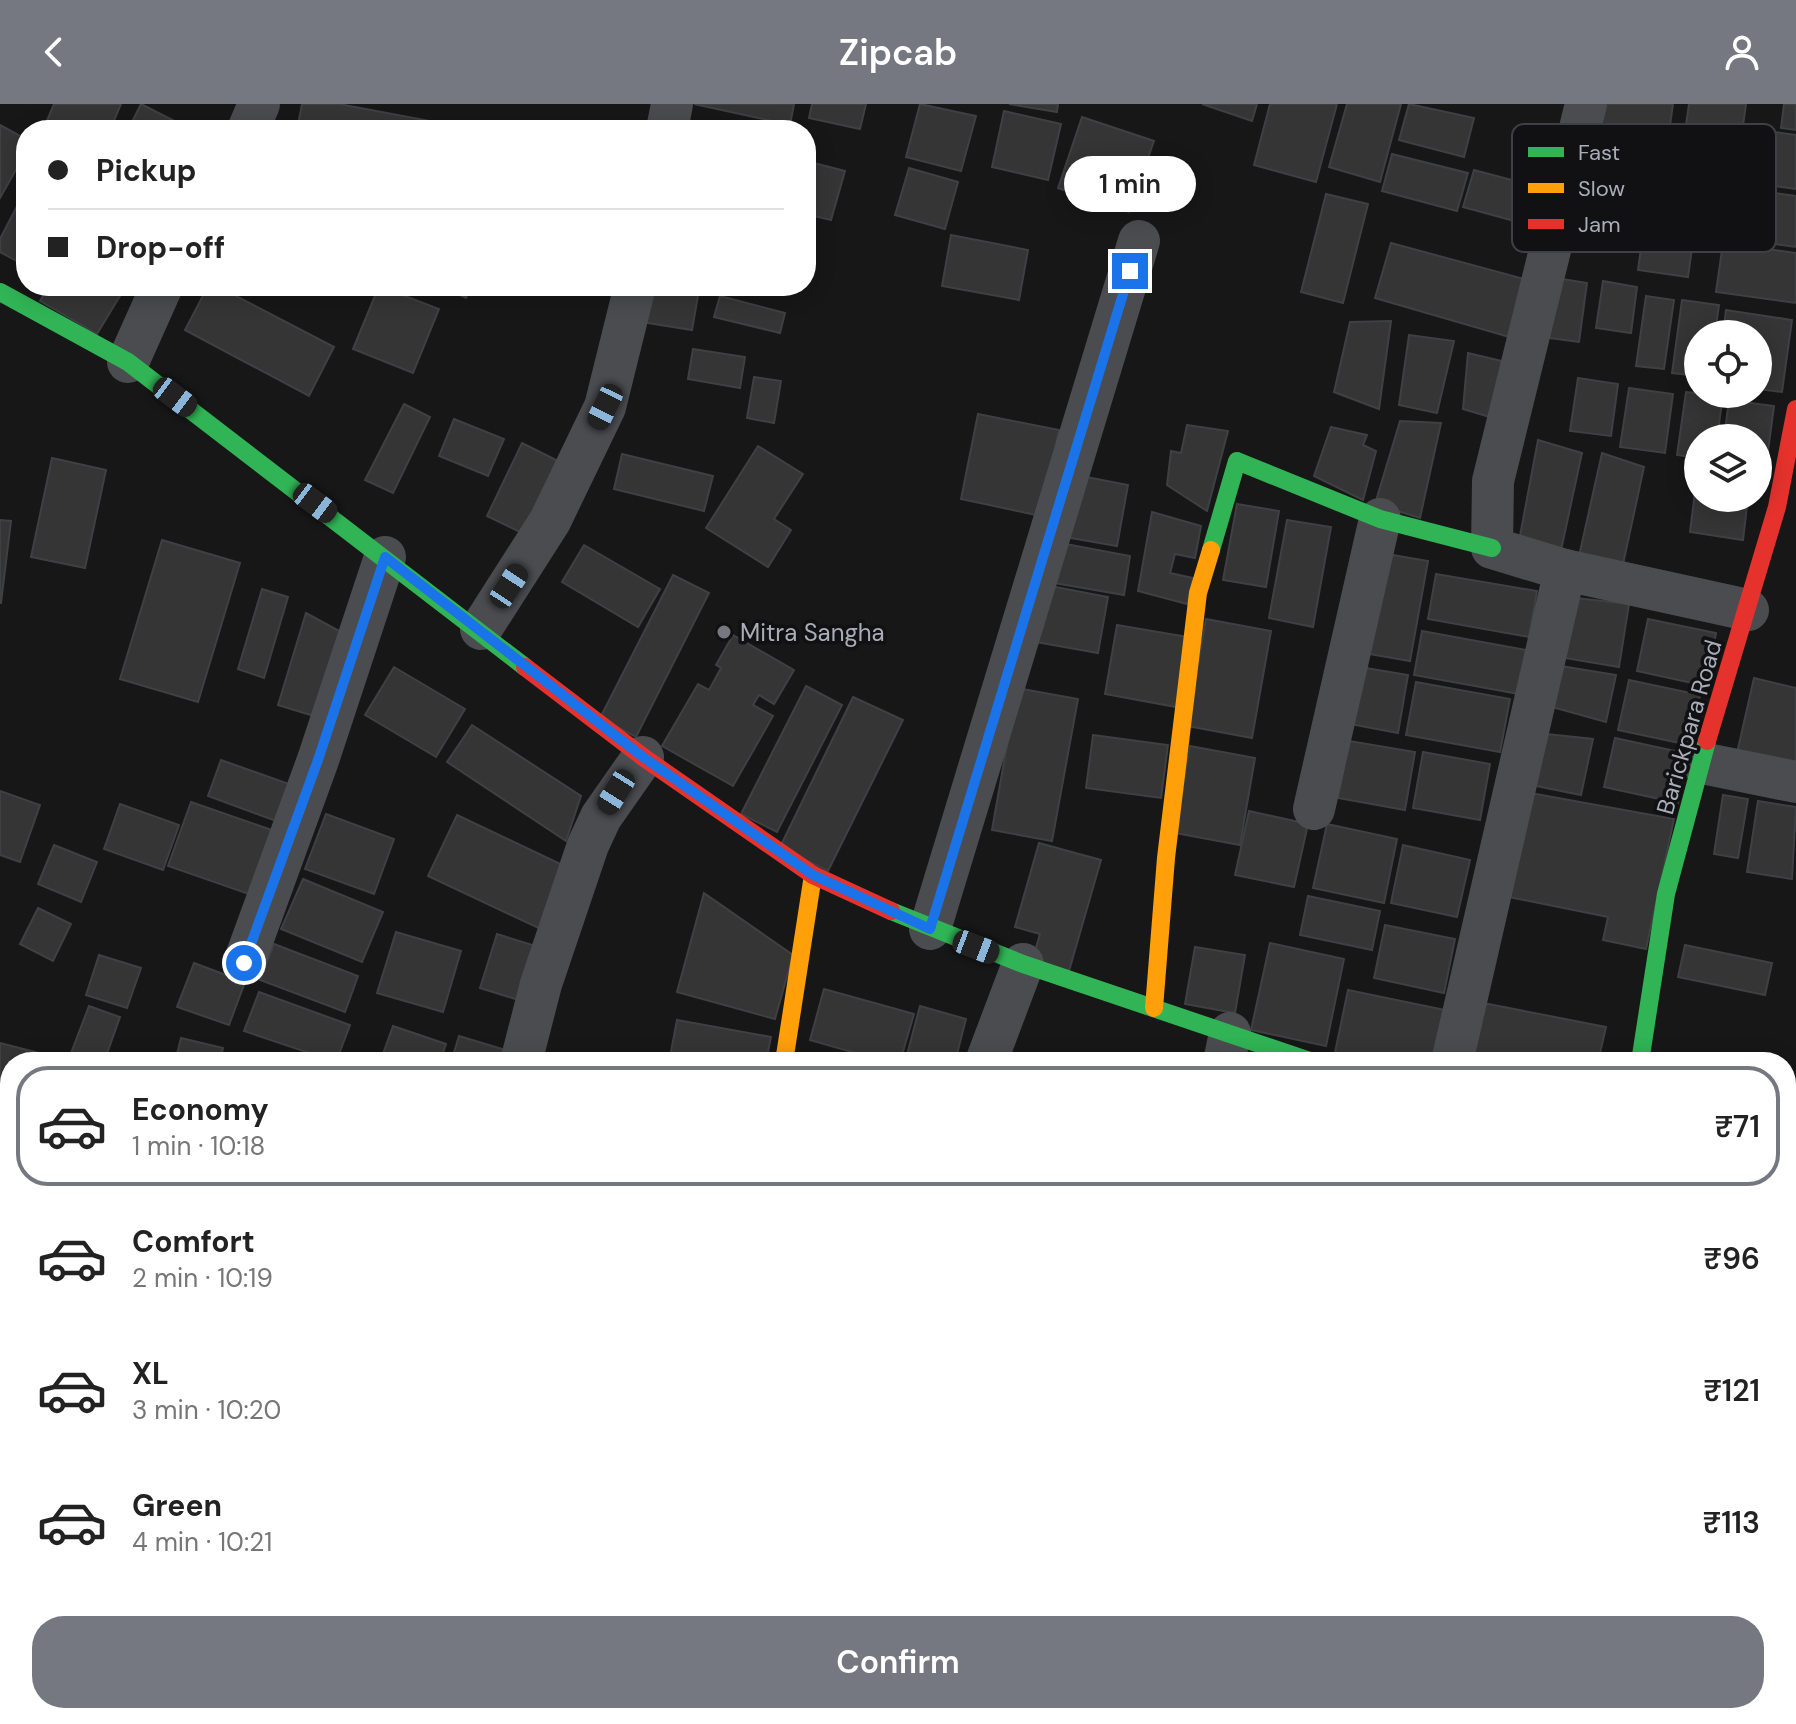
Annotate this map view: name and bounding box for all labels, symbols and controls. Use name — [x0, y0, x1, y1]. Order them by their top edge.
text: Zipcab — [839, 29, 957, 76]
icon: back — [32, 30, 76, 74]
icon: person — [1720, 30, 1764, 74]
legend — [1512, 124, 1776, 252]
text: Fast — [1578, 138, 1620, 167]
text: Pickup — [96, 151, 196, 190]
callout: 1 min — [1064, 155, 1196, 211]
text: 1 min — [1099, 167, 1161, 201]
text: Slow — [1578, 174, 1625, 203]
text: Jam — [1578, 210, 1621, 239]
text: Drop-off — [96, 228, 225, 267]
route end — [1112, 253, 1148, 289]
map controls — [1684, 320, 1772, 512]
button: locate — [1684, 320, 1772, 408]
car — [149, 373, 201, 421]
car — [584, 380, 626, 434]
button: layers — [1684, 424, 1772, 512]
car — [289, 479, 341, 527]
car — [486, 559, 532, 613]
place label: Mitra Sangha — [740, 617, 885, 648]
marker: Mitra Sangha — [715, 623, 733, 641]
street label: Barickpara Road — [1649, 636, 1729, 818]
car — [593, 765, 639, 819]
car — [949, 927, 1003, 967]
route start — [226, 945, 262, 981]
icon: car — [36, 1090, 108, 1162]
text: Economy — [132, 1090, 269, 1129]
text: ₹71 — [1714, 1107, 1760, 1146]
text: 1 min · 10:18 — [132, 1129, 265, 1163]
icon: car — [36, 1222, 108, 1294]
text: Comfort — [132, 1222, 255, 1261]
text: ₹96 — [1703, 1239, 1760, 1278]
text: 2 min · 10:19 — [132, 1261, 273, 1295]
icon: car — [36, 1354, 108, 1426]
text: XL — [132, 1354, 169, 1393]
text: ₹121 — [1703, 1371, 1760, 1410]
text: 3 min · 10:20 — [132, 1393, 281, 1427]
icon: car — [36, 1486, 108, 1558]
text: Green — [132, 1486, 222, 1525]
text: ₹113 — [1702, 1503, 1760, 1542]
text: 4 min · 10:21 — [132, 1525, 272, 1559]
button: Confirm — [32, 1616, 1764, 1708]

